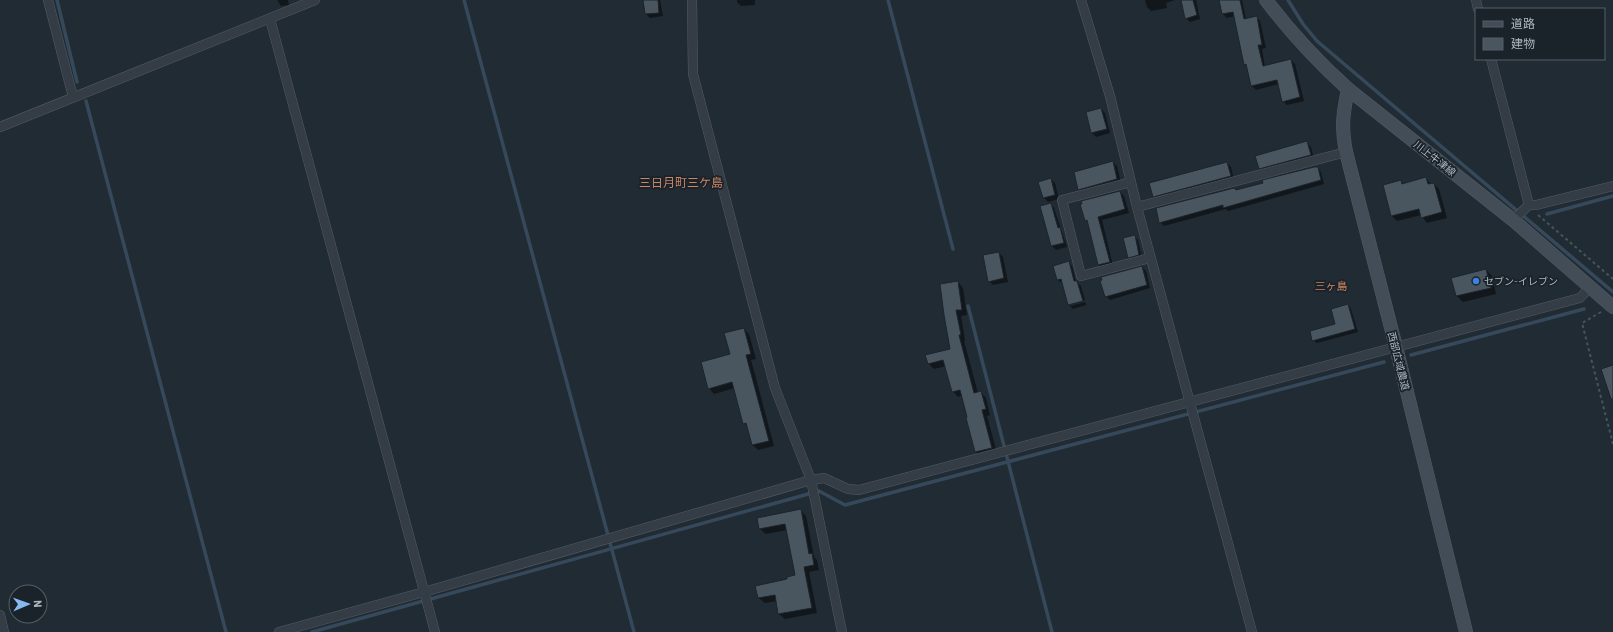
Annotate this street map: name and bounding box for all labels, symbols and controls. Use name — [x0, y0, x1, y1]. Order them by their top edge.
legend — [1475, 8, 1605, 60]
text: 道路 — [1511, 16, 1535, 30]
text: 建物 — [1511, 36, 1535, 50]
street label: 川上牛津線 — [1412, 138, 1458, 178]
district label: 三日月町三ケ島 — [639, 175, 723, 189]
place label: セブン-イレブン — [1484, 275, 1558, 287]
marker: セブン-イレブン — [1471, 276, 1481, 286]
district label: 三ヶ島 — [1315, 279, 1348, 292]
street label: 西部広域農道 — [1386, 330, 1412, 392]
north arrow — [8, 584, 48, 624]
text: N — [32, 600, 45, 608]

